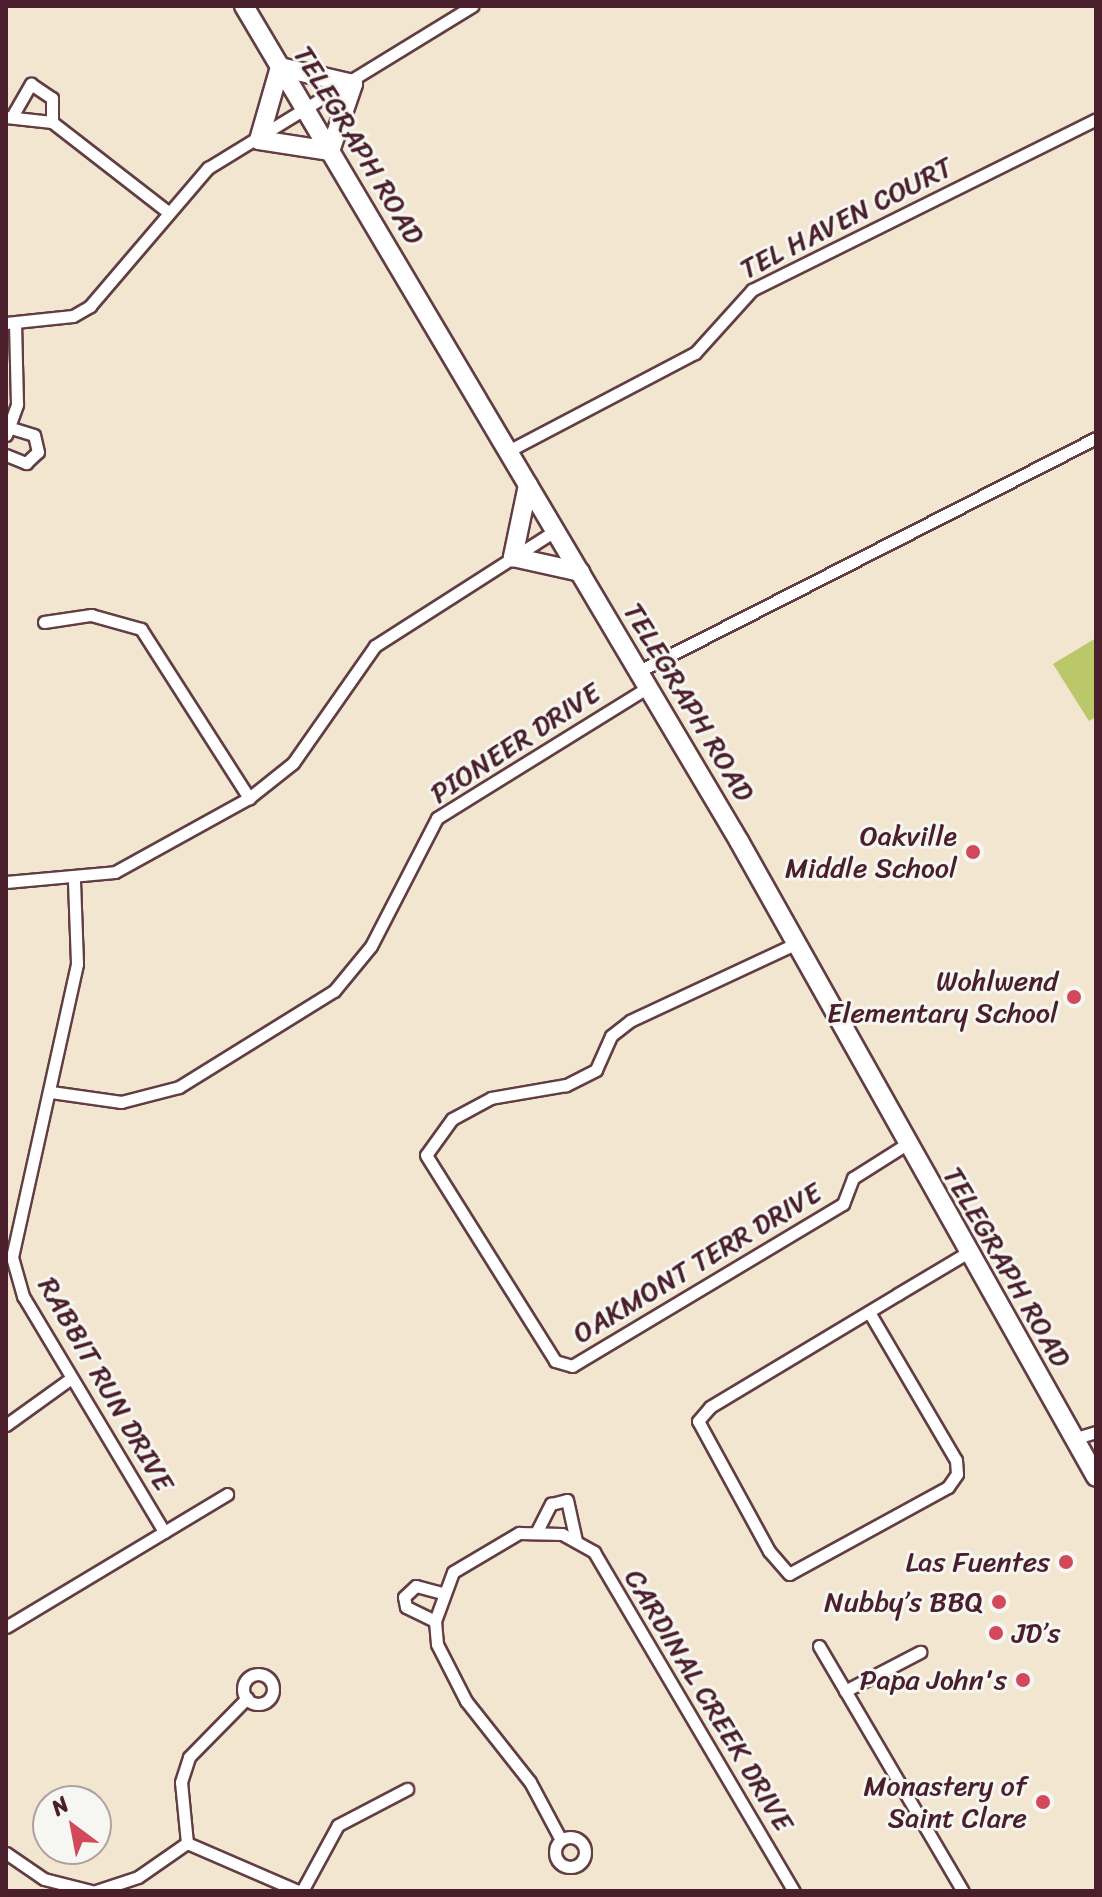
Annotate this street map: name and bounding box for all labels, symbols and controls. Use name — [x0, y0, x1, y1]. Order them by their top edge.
street label: TELEGRAPH ROAD — [286, 40, 432, 250]
street label: TEL HAVEN COURT — [734, 150, 958, 286]
street label: TELEGRAPH ROAD — [616, 597, 762, 807]
street label: PIONEER DRIVE — [423, 675, 607, 811]
place label: Oakville Middle School — [785, 819, 957, 885]
marker: Oakville Middle School — [964, 843, 982, 861]
place label: Wohlwend Elementary School — [827, 964, 1058, 1030]
marker: Wohlwend Elementary School — [1065, 988, 1083, 1006]
street label: TELEGRAPH ROAD — [936, 1161, 1078, 1373]
street label: OAKMONT TERR DRIVE — [565, 1175, 829, 1351]
street label: RABBIT RUN DRIVE — [31, 1271, 181, 1497]
place label: Las Fuentes — [906, 1545, 1050, 1579]
marker: Las Fuentes — [1057, 1553, 1075, 1571]
street label: CARDINAL CREEK DRIVE — [617, 1562, 801, 1838]
place label: Nubby’s BBQ — [824, 1585, 983, 1619]
marker: Nubby’s BBQ — [990, 1593, 1008, 1611]
place label: JD’s — [1012, 1616, 1060, 1650]
marker: JD’s — [987, 1624, 1005, 1642]
place label: Papa John's — [861, 1663, 1007, 1697]
marker: Papa John's — [1014, 1671, 1032, 1689]
place label: Monastery of Saint Clare — [863, 1769, 1027, 1835]
north arrow — [32, 1785, 112, 1865]
text: N — [43, 1785, 77, 1826]
marker: Monastery of Saint Clare — [1034, 1793, 1052, 1811]

